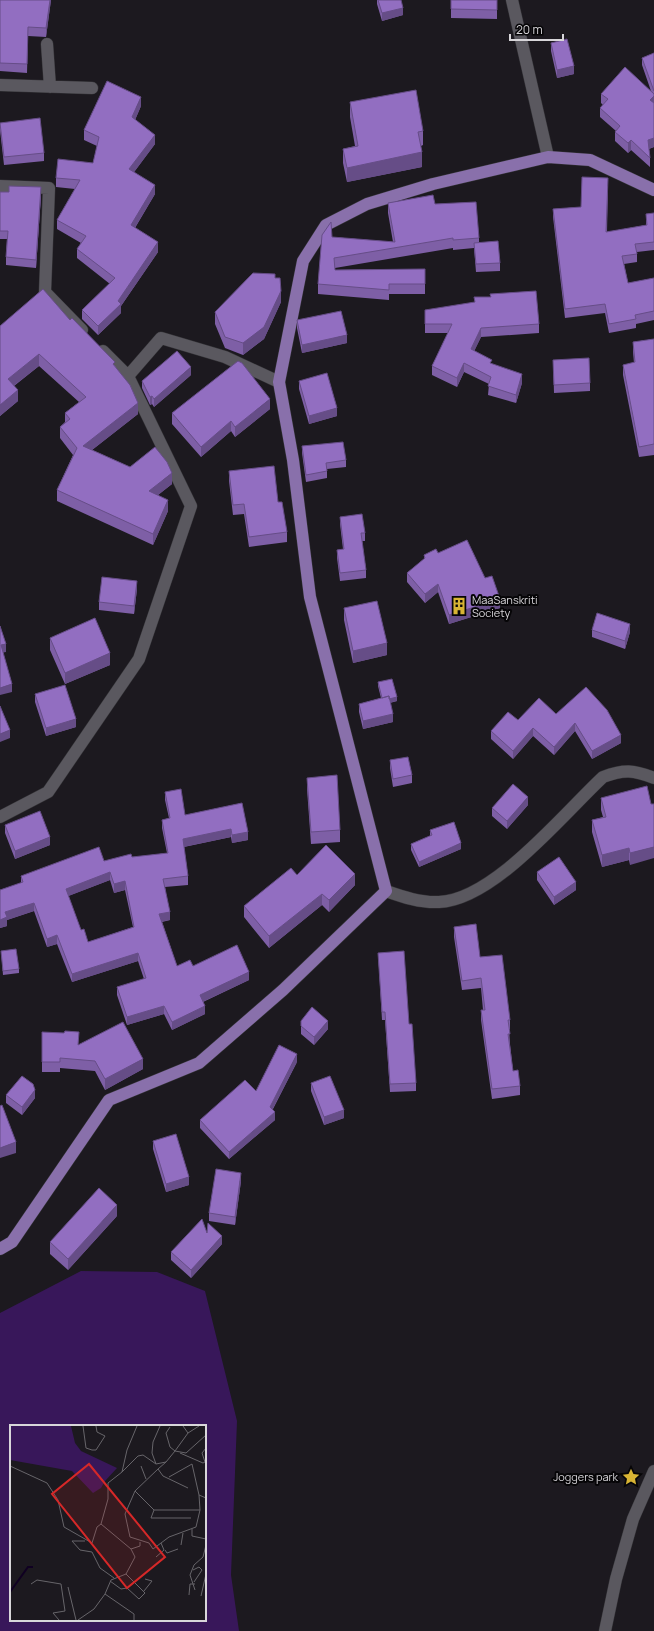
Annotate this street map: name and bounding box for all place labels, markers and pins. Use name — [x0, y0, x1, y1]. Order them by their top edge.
place label: MaaSanskriti Society — [472, 592, 538, 620]
building icon: MaaSanskriti Society — [449, 596, 469, 616]
place icon: Joggers park — [621, 1467, 641, 1487]
place label: Joggers park — [553, 1469, 619, 1484]

